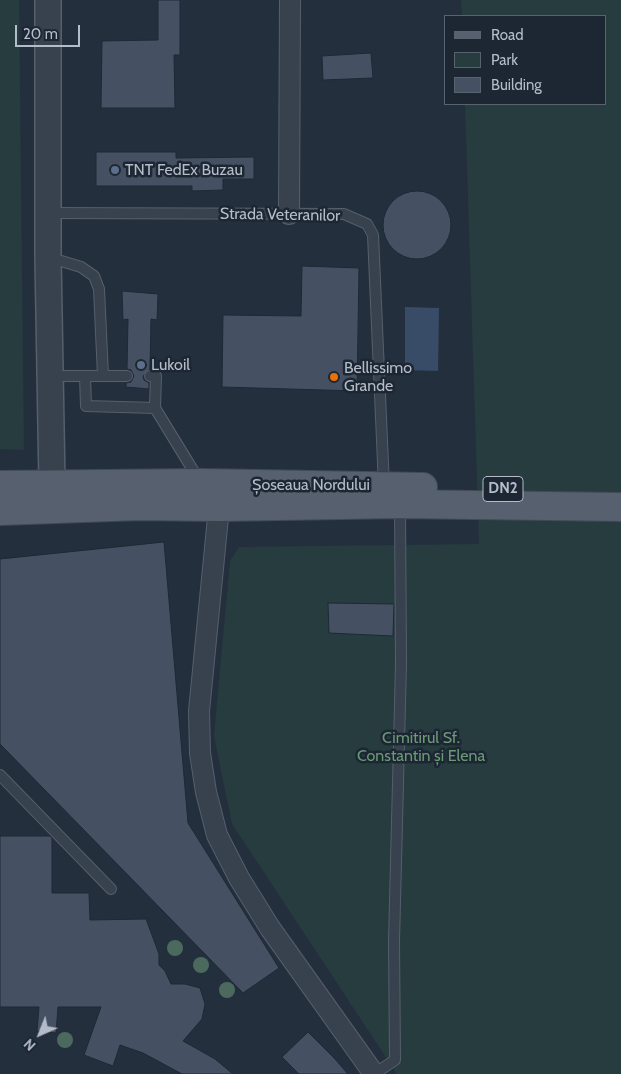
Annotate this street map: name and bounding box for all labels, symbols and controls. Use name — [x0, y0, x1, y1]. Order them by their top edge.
scale bar — [18, 15, 82, 47]
legend — [444, 15, 606, 105]
text: 20 m — [23, 25, 58, 43]
text: Road — [491, 26, 524, 44]
text: Park — [491, 51, 518, 69]
text: Building — [491, 76, 542, 94]
place label: TNT FedEx Buzau — [125, 160, 243, 180]
marker: TNT FedEx Buzau — [109, 164, 121, 176]
street label: Strada Veteranilor — [220, 204, 340, 226]
place label: Lukoil — [151, 355, 190, 375]
place label: Bellissimo Grande — [344, 358, 412, 396]
marker: Lukoil — [135, 359, 147, 371]
marker: Bellissimo Grande — [328, 371, 340, 383]
street label: Șoseaua Nordului — [252, 475, 370, 495]
road number: DN2 — [483, 476, 523, 502]
park label: Cimitirul Sf. Constantin și Elena — [357, 728, 485, 766]
north arrow — [15, 1009, 65, 1059]
text: N — [20, 1035, 39, 1055]

